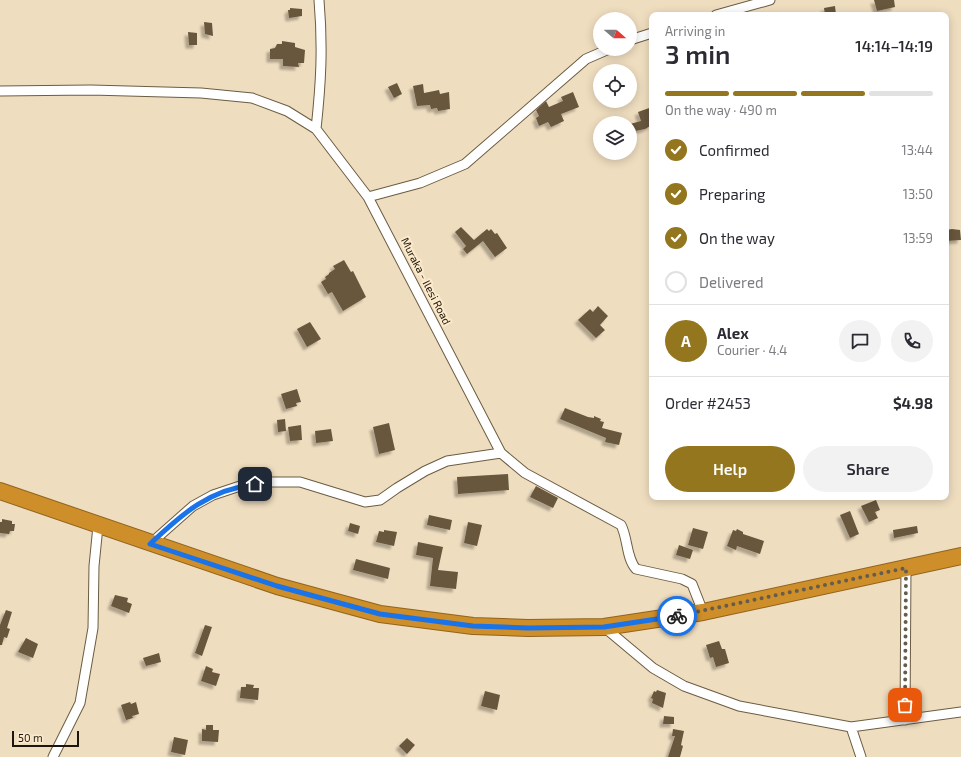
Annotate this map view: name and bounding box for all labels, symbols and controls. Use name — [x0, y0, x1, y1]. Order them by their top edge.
north arrow — [593, 12, 637, 56]
map controls — [593, 12, 637, 160]
text: Arriving in — [665, 23, 725, 39]
text: 14:14–14:19 — [855, 37, 933, 55]
text: 3 min — [665, 38, 730, 69]
button: locate — [593, 64, 637, 108]
text: On the way · 490 m — [665, 102, 777, 118]
button: layers — [593, 116, 637, 160]
icon: check — [665, 139, 687, 161]
text: Confirmed — [699, 141, 770, 159]
text: 13:44 — [902, 142, 933, 158]
icon: check — [665, 183, 687, 205]
text: Preparing — [699, 185, 765, 203]
text: 13:50 — [903, 186, 933, 202]
icon: check — [665, 227, 687, 249]
text: On the way — [699, 229, 775, 247]
text: 13:59 — [903, 230, 933, 246]
street label: Muraka - Ilesi Road — [399, 235, 454, 326]
text: Delivered — [699, 273, 764, 291]
button: chat — [839, 320, 881, 362]
button: phone — [891, 320, 933, 362]
text: Alex — [717, 324, 749, 342]
text: A — [681, 332, 691, 350]
text: Courier · 4.4 — [717, 342, 787, 358]
text: Order #2453 — [665, 394, 751, 412]
text: $4.98 — [893, 394, 933, 412]
button: Help — [665, 446, 795, 492]
button: Share — [803, 446, 933, 492]
pin — [238, 467, 272, 501]
icon: home — [244, 473, 266, 495]
courier — [657, 596, 697, 636]
icon: bike — [666, 605, 688, 627]
pin — [888, 688, 922, 722]
icon: bag — [894, 694, 916, 716]
scale bar — [12, 729, 79, 748]
text: 50 m — [18, 731, 43, 744]

